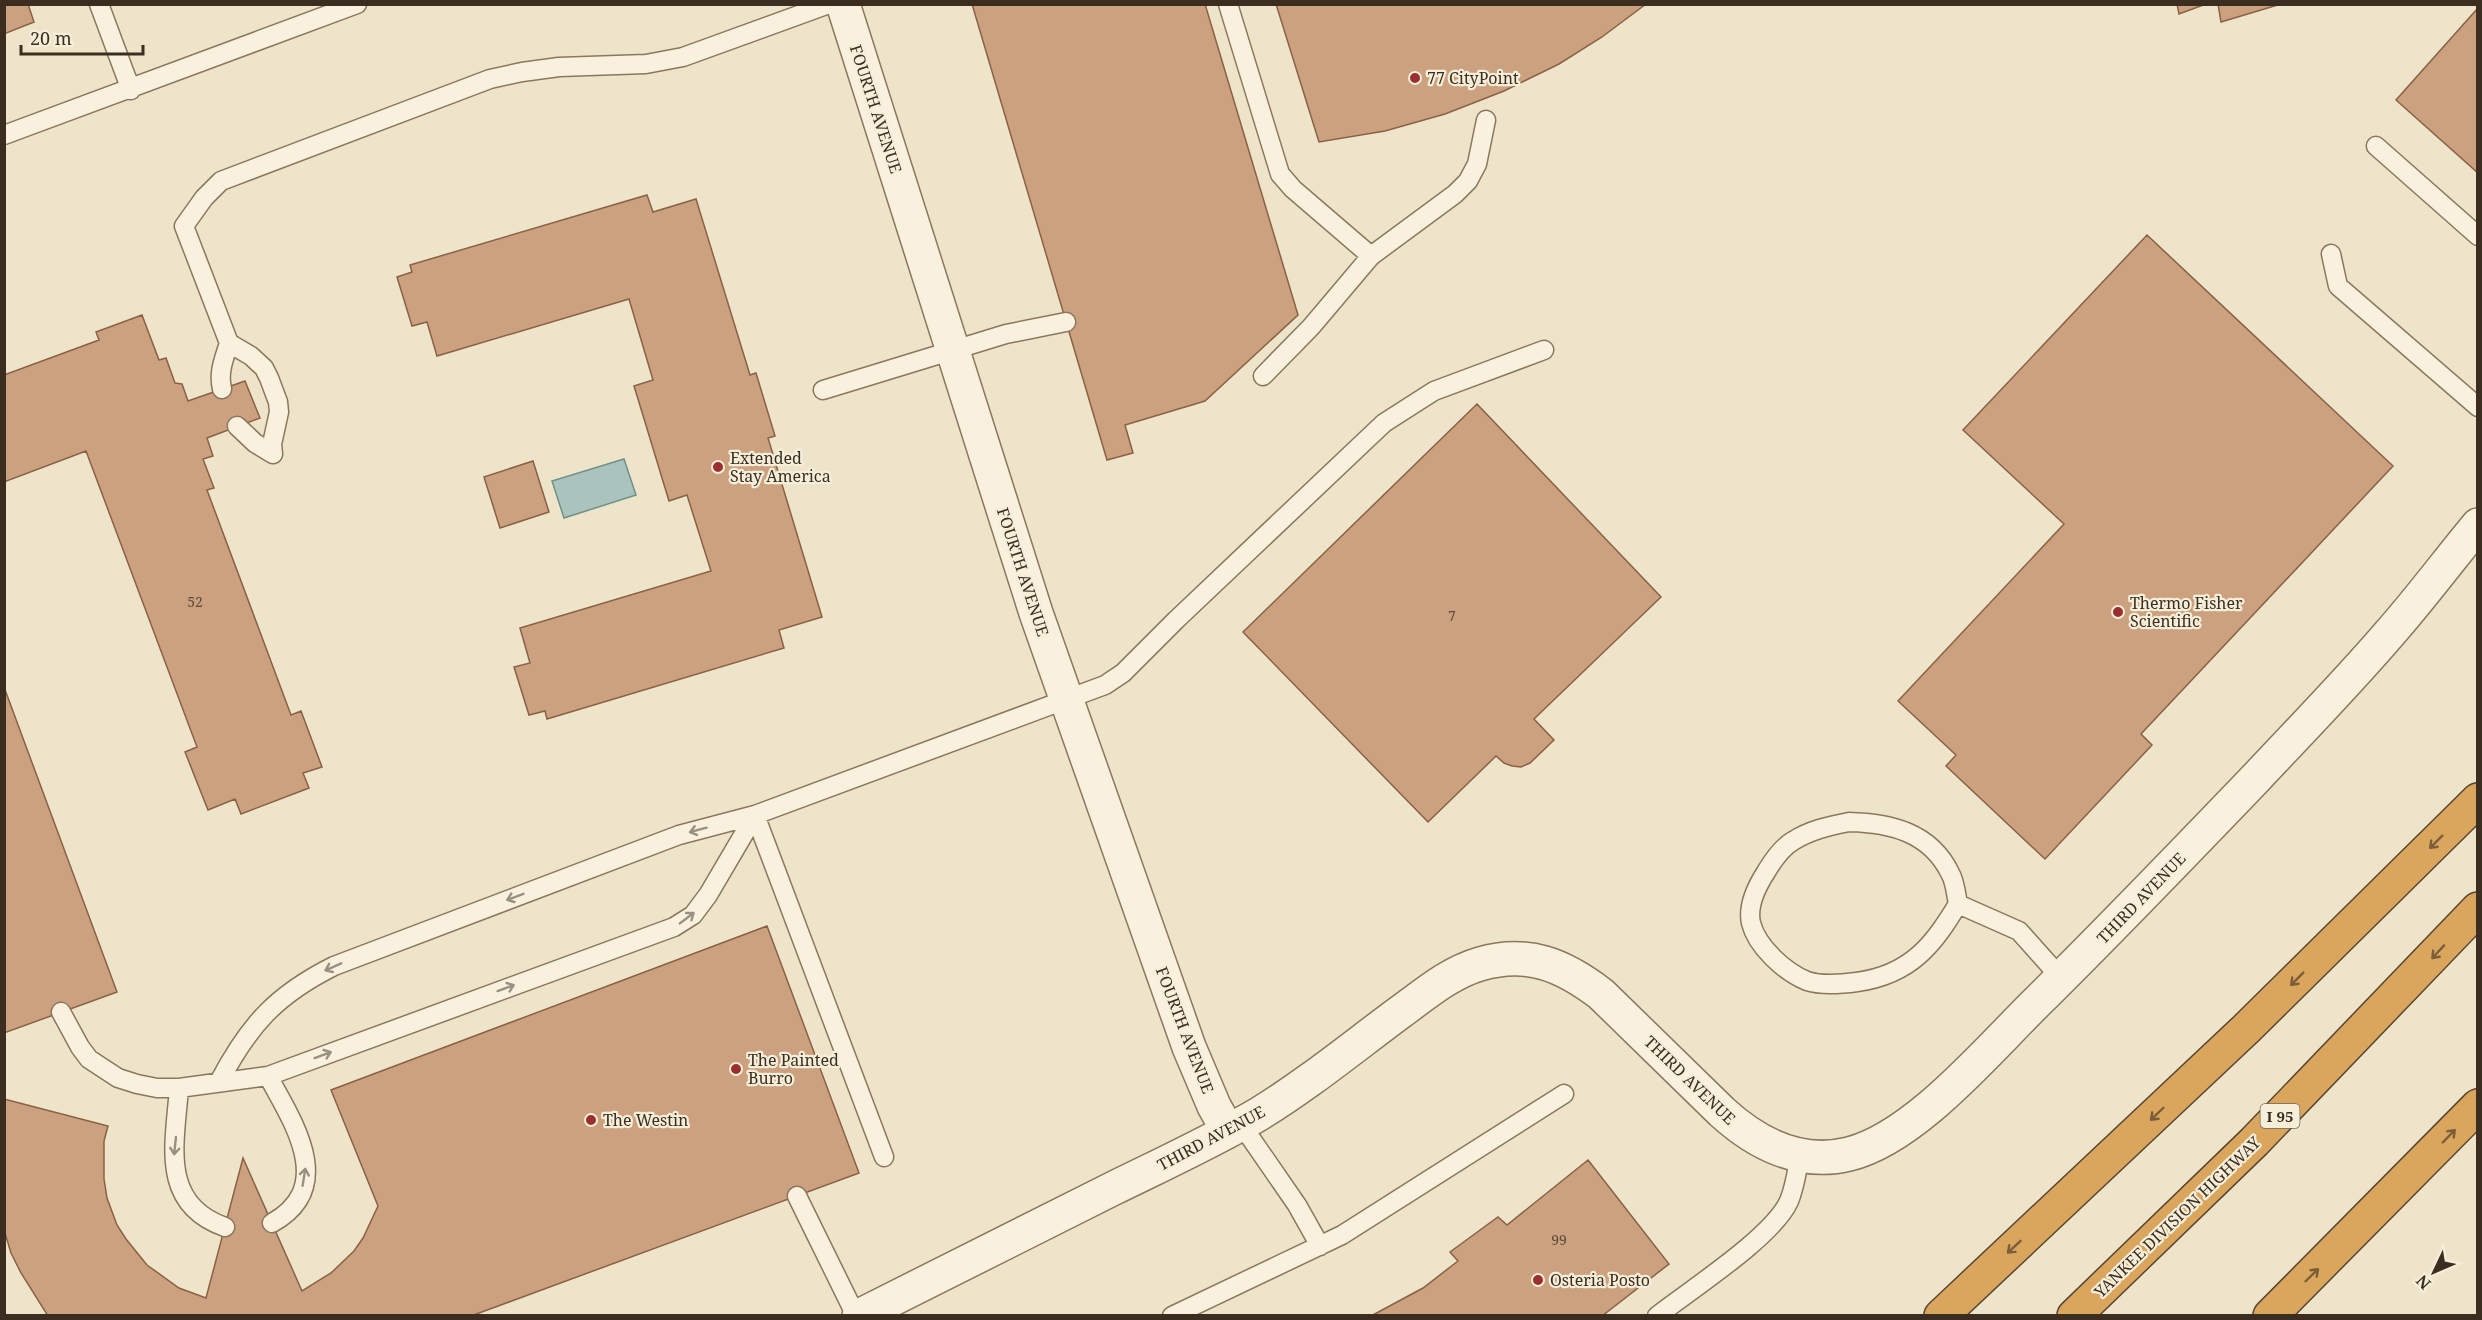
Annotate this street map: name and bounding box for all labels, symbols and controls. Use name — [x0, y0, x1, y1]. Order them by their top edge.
scale bar — [21, 18, 142, 56]
text: 20 m — [30, 26, 72, 50]
street label: FOURTH AVENUE — [845, 42, 907, 176]
place label: 77 CityPoint — [1427, 67, 1519, 89]
marker: 77 CityPoint — [1408, 71, 1422, 85]
place label: Extended Stay America — [730, 447, 831, 487]
marker: Extended Stay America — [711, 460, 725, 474]
street label: FOURTH AVENUE — [992, 505, 1054, 639]
house number: 52 — [187, 592, 203, 611]
place label: Thermo Fisher Scientific — [2130, 592, 2243, 632]
marker: Thermo Fisher Scientific — [2111, 605, 2125, 619]
house number: 7 — [1448, 606, 1456, 625]
one-way arrow — [689, 825, 708, 836]
one-way arrow — [2429, 834, 2443, 849]
street label: THIRD AVENUE — [2092, 848, 2190, 948]
one-way arrow — [506, 893, 525, 904]
one-way arrow — [679, 911, 695, 924]
one-way arrow — [2431, 944, 2445, 959]
one-way arrow — [325, 962, 343, 974]
street label: FOURTH AVENUE — [1151, 963, 1219, 1097]
one-way arrow — [2290, 971, 2305, 986]
one-way arrow — [496, 982, 515, 993]
street label: THIRD AVENUE — [1640, 1031, 1740, 1129]
one-way arrow — [313, 1049, 332, 1060]
place label: The Painted Burro — [748, 1049, 839, 1089]
marker: The Painted Burro — [729, 1062, 743, 1076]
street label: THIRD AVENUE — [1153, 1100, 1269, 1176]
road number: I 95 — [2260, 1104, 2300, 1128]
one-way arrow — [2150, 1107, 2165, 1121]
place label: The Westin — [603, 1109, 688, 1131]
marker: The Westin — [584, 1113, 598, 1127]
one-way arrow — [2442, 1129, 2456, 1144]
street label: YANKEE DIVISION HIGHWAY — [2088, 1131, 2266, 1303]
one-way arrow — [169, 1136, 180, 1156]
one-way arrow — [299, 1168, 310, 1188]
house number: 99 — [1551, 1230, 1567, 1249]
one-way arrow — [2007, 1240, 2022, 1254]
north arrow — [2404, 1242, 2464, 1302]
one-way arrow — [2304, 1267, 2319, 1282]
place label: Osteria Posto — [1550, 1269, 1650, 1291]
text: N — [2411, 1270, 2436, 1295]
marker: Osteria Posto — [1531, 1273, 1545, 1287]

